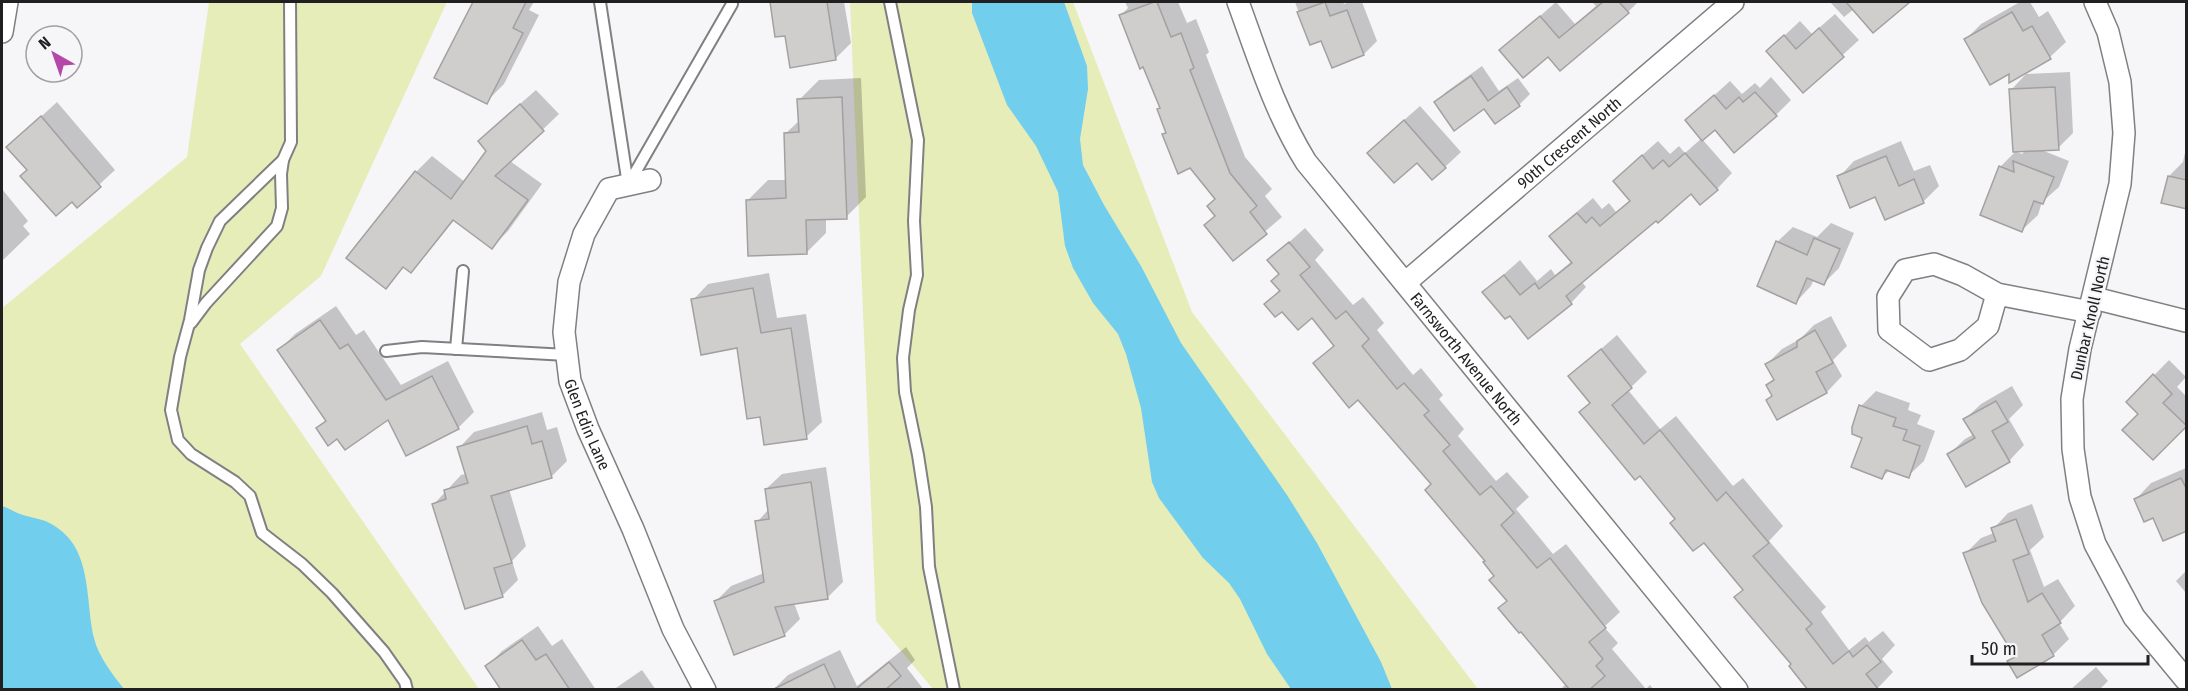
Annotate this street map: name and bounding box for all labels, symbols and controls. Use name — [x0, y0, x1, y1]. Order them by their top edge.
north arrow — [24, 24, 84, 84]
text: N — [35, 33, 54, 53]
street label: 90th Crescent North — [1513, 93, 1625, 192]
street label: Dunbar Knoll North — [2067, 254, 2113, 382]
street label: Farnsworth Avenue North — [1407, 288, 1526, 429]
street label: Glen Edin Lane — [561, 376, 615, 473]
scale bar — [1972, 628, 2148, 666]
text: 50 m — [1981, 638, 2017, 660]

